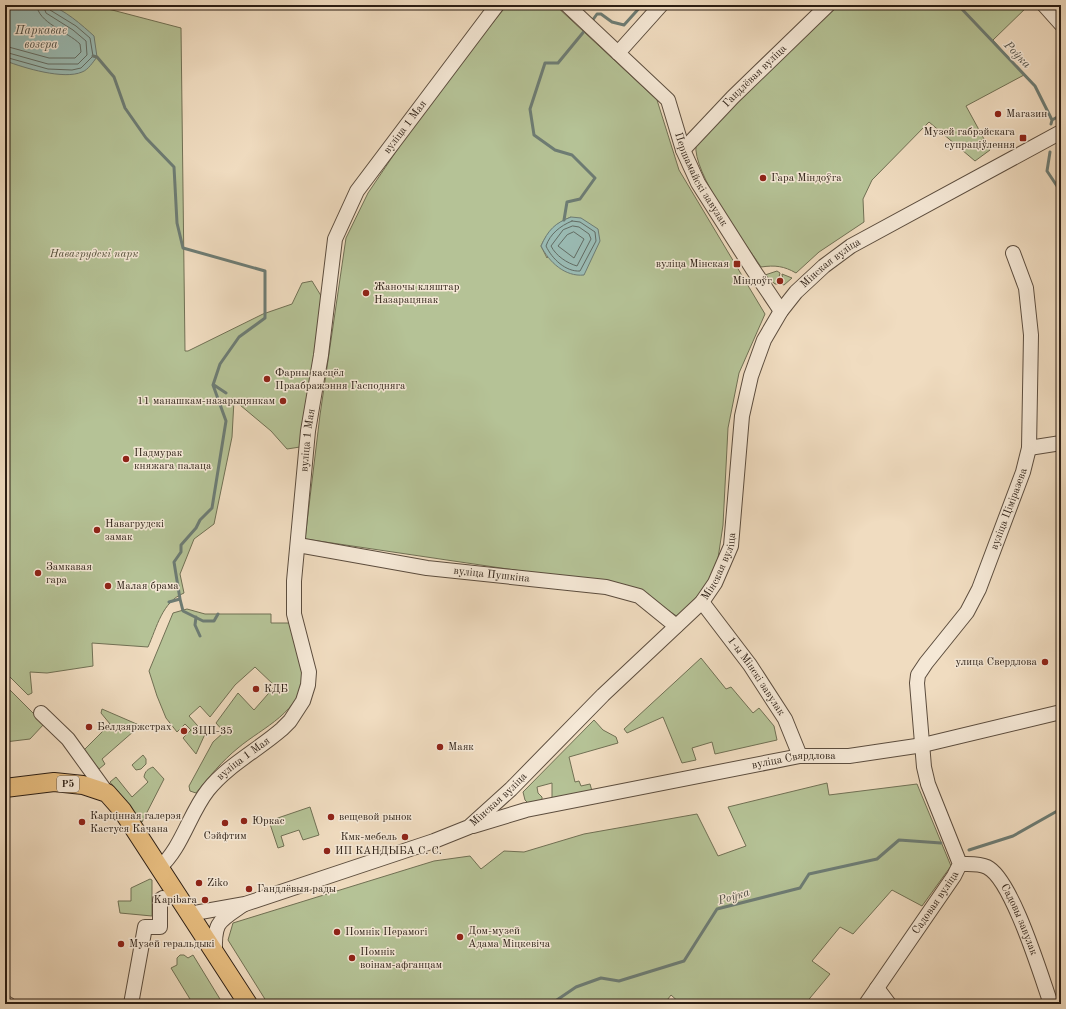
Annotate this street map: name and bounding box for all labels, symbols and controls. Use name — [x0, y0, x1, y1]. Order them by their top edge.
water label: Паркавае возера — [14, 25, 67, 51]
water label: Роўка — [1001, 38, 1033, 71]
street label: Гандлёвая вуліца — [721, 42, 789, 109]
street label: вуліца 1 Мая — [382, 98, 429, 156]
marker: Магазин — [993, 109, 1003, 119]
place label: Магазин — [1006, 109, 1047, 120]
place label: Музей габрэйскага супраціўлення — [924, 127, 1016, 151]
street label: Першамайскі завулак — [673, 131, 730, 229]
marker: Музей габрэйскага супраціўлення — [1018, 133, 1028, 143]
marker: Гара Міндоўга — [758, 173, 768, 183]
place label: Гара Міндоўга — [771, 173, 842, 184]
street label: Мінская вуліца — [799, 236, 863, 290]
park label: Навагрудскі парк — [49, 249, 138, 260]
place label: вуліца Мінская — [656, 259, 729, 270]
marker: вуліца Мінская — [732, 259, 742, 269]
place label: Міндоўг — [733, 276, 772, 287]
marker: Міндоўг — [775, 276, 785, 286]
place label: Жаночы кляштар Назарацянак — [374, 282, 460, 306]
marker: Жаночы кляштар Назарацянак — [361, 288, 371, 298]
place label: Фарны касцёл Праабражэння Гасподняга — [275, 368, 406, 392]
marker: Фарны касцёл Праабражэння Гасподняга — [262, 374, 272, 384]
place label: 11 манашкам-назарыцянкам — [137, 396, 275, 407]
marker: 11 манашкам-назарыцянкам — [278, 396, 288, 406]
street label: вуліца 1 Мая — [299, 408, 317, 472]
place label: Падмурак княжага палаца — [134, 448, 212, 472]
marker: Падмурак княжага палаца — [121, 454, 131, 464]
street label: вуліца Ціміразева — [989, 467, 1029, 551]
place label: Навагрудскі замак — [105, 519, 164, 543]
marker: Навагрудскі замак — [92, 525, 102, 535]
street label: Мінская вуліца — [699, 531, 738, 602]
place label: Замкавая гара — [46, 562, 92, 586]
street label: вуліца Пушкіна — [453, 565, 531, 584]
marker: Замкавая гара — [33, 568, 43, 578]
marker: Малая брама — [103, 581, 113, 591]
place label: Малая брама — [116, 581, 179, 592]
street label: 1-ы Мінскі завулак — [725, 635, 787, 718]
place label: улица Свердлова — [956, 657, 1038, 668]
marker: улица Свердлова — [1040, 657, 1050, 667]
marker: КДБ — [251, 684, 261, 694]
place label: КДБ — [264, 684, 288, 695]
marker: Белдзяржстрах — [84, 722, 94, 732]
place label: Белдзяржстрах — [97, 722, 172, 733]
marker: 3ЦП-35 — [179, 726, 189, 736]
place label: 3ЦП-35 — [192, 726, 233, 737]
street label: вуліца 1 Мая — [215, 735, 272, 782]
marker: Маяк — [435, 742, 445, 752]
place label: Маяк — [448, 742, 474, 753]
street label: вуліца Свярдлова — [751, 751, 836, 771]
street label: Мінская вуліца — [468, 770, 529, 829]
road number: Р5 — [57, 776, 79, 792]
place label: Карцінная галерэя Кастуся Качана — [90, 811, 182, 835]
marker: вещевой рынок — [326, 812, 336, 822]
place label: вещевой рынок — [339, 812, 412, 823]
marker: Юркас — [239, 816, 249, 826]
place label: Юркас — [252, 816, 285, 827]
marker: Карцінная галерэя Кастуся Качана — [77, 817, 87, 827]
marker: Сэйфтим — [220, 818, 230, 828]
place label: Сэйфтим — [204, 831, 246, 842]
place label: Кмк-мебель — [340, 832, 397, 843]
marker: Кмк-мебель — [400, 832, 410, 842]
marker: ИП КАНДЫБА С. С. — [322, 846, 332, 856]
place label: ИП КАНДЫБА С. С. — [335, 846, 442, 857]
street label: Садовая вуліца — [910, 869, 961, 936]
marker: Ziko — [194, 878, 204, 888]
place label: Ziko — [207, 878, 228, 889]
street label: Садовы завулак — [999, 882, 1039, 957]
marker: Гандлёвыя рады — [244, 884, 254, 894]
place label: Гандлёвыя рады — [257, 884, 336, 895]
water label: Роўка — [716, 886, 752, 908]
place label: Kapibara — [154, 895, 198, 906]
marker: Kapibara — [200, 895, 210, 905]
place label: Дом-музей Адама Міцкевіча — [468, 926, 551, 950]
marker: Помнік Перамогі — [332, 927, 342, 937]
place label: Помнік Перамогі — [345, 927, 428, 938]
marker: Дом-музей Адама Міцкевіча — [455, 932, 465, 942]
marker: Музей геральдыкі — [116, 939, 126, 949]
place label: Музей геральдыкі — [129, 939, 215, 950]
place label: Помнік воінам-афганцам — [360, 947, 442, 971]
marker: Помнік воінам-афганцам — [347, 953, 357, 963]

